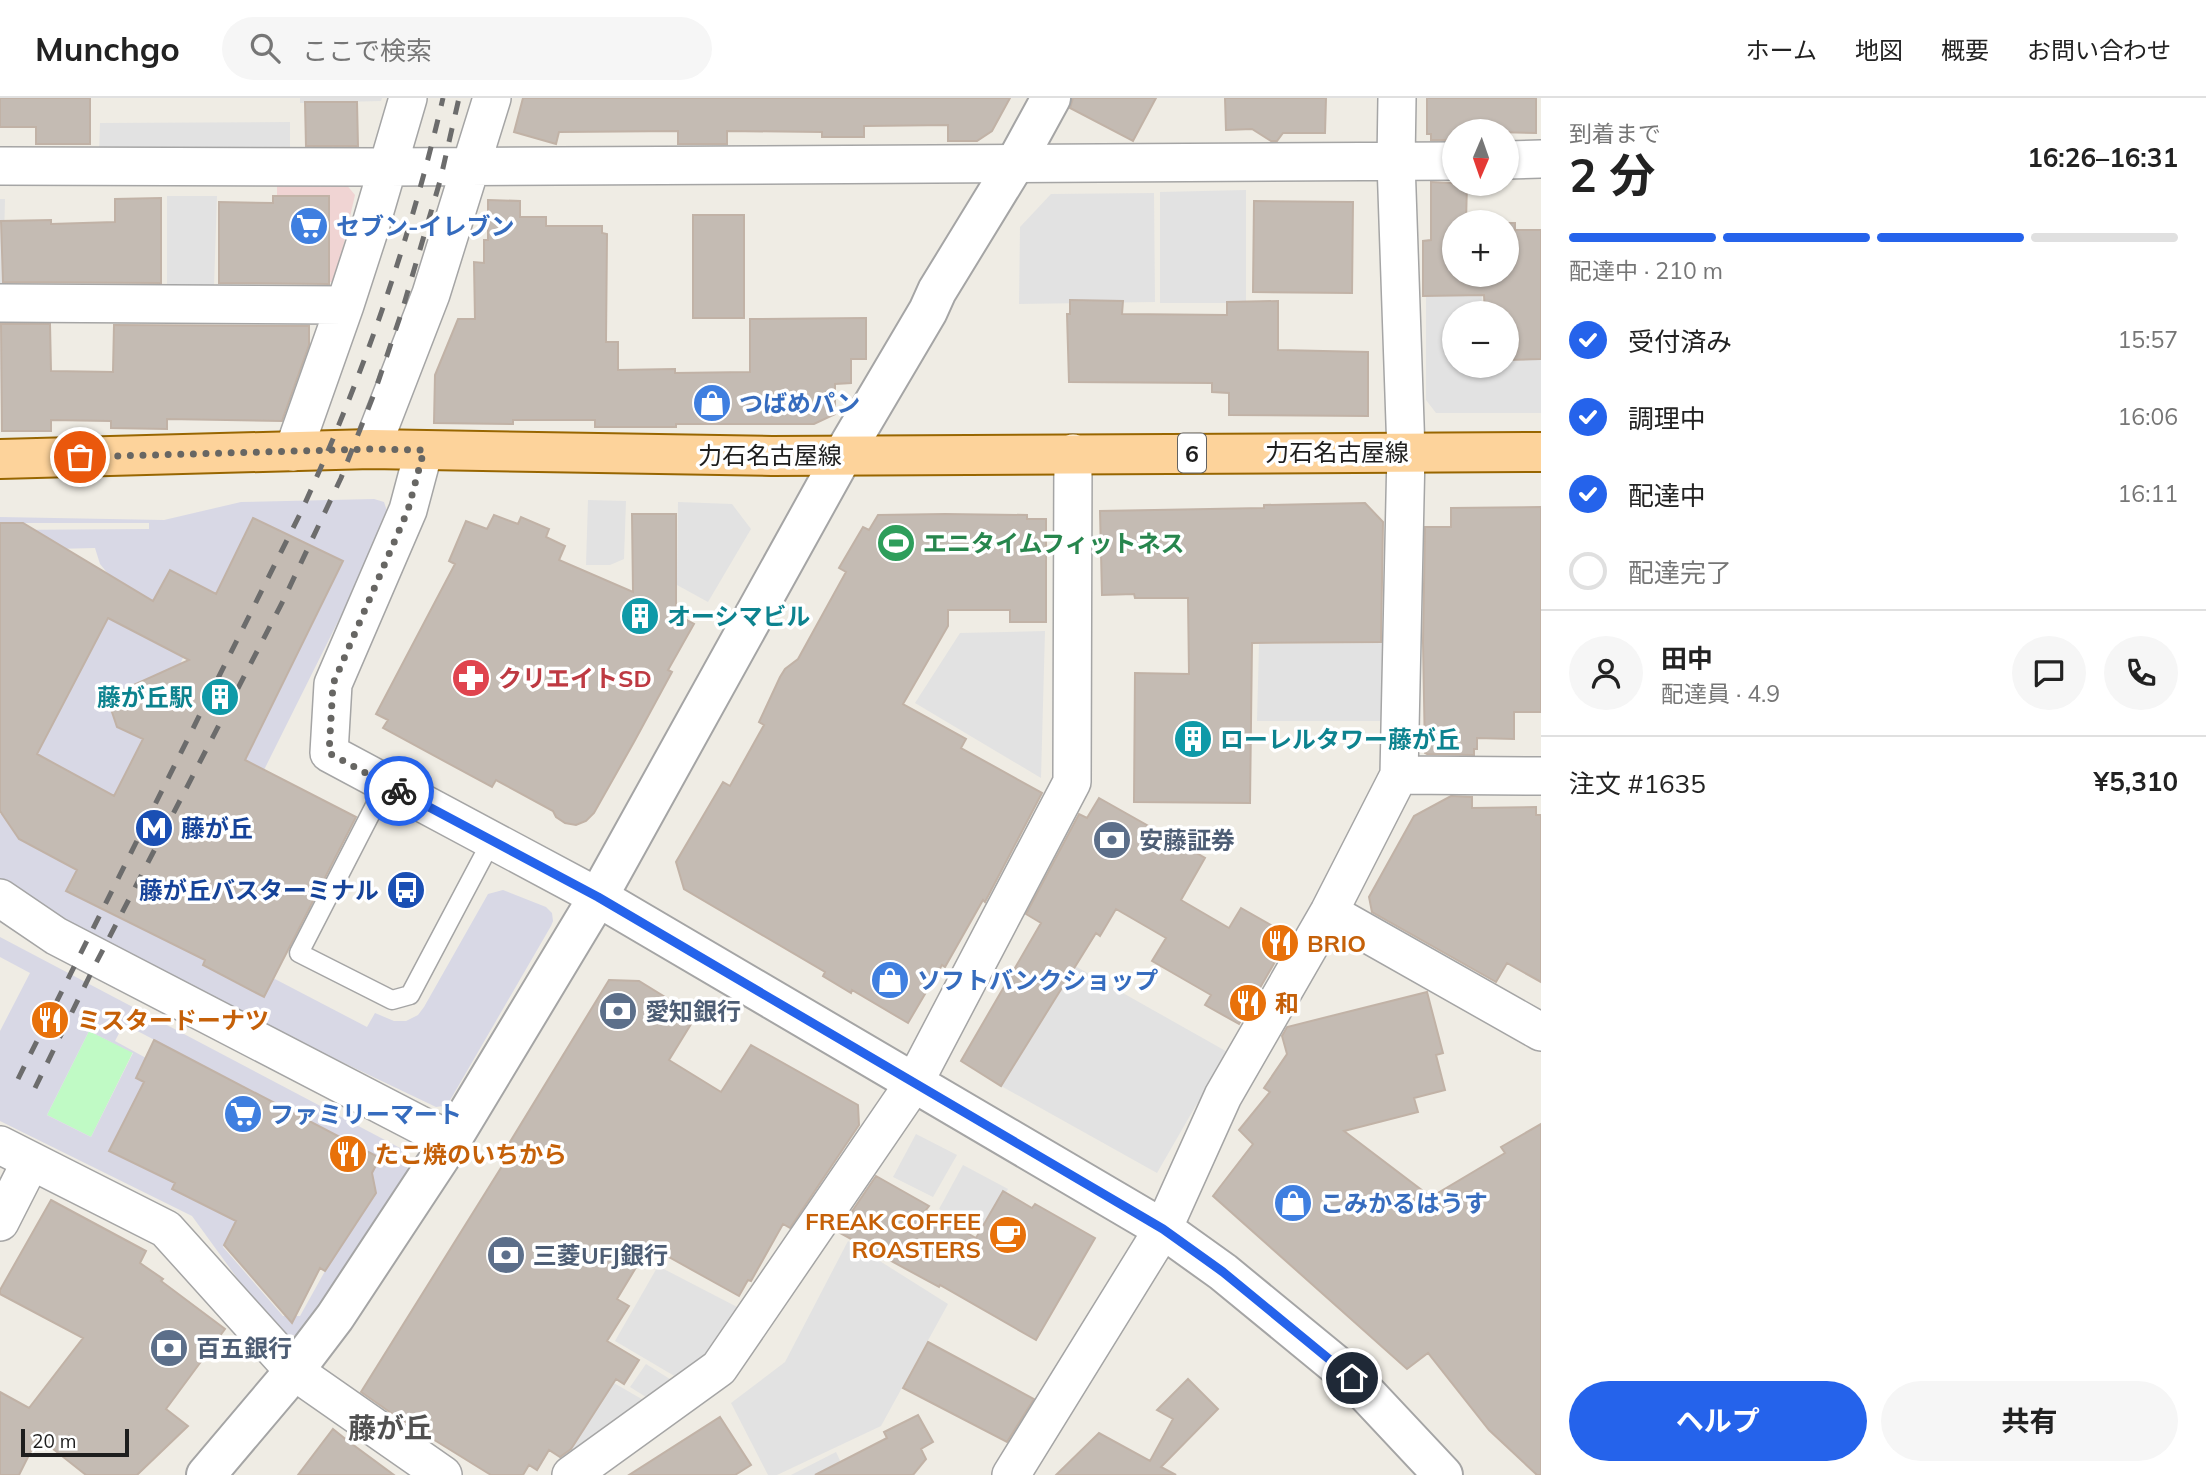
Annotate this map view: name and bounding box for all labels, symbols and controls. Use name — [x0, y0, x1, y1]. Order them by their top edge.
search box — [222, 17, 712, 80]
text: Munchgo — [35, 28, 180, 69]
icon: search — [246, 29, 284, 67]
text: ここで検索 — [302, 34, 432, 67]
text: ホーム — [1746, 35, 1817, 65]
text: 地図 — [1855, 35, 1903, 65]
text: 概要 — [1941, 35, 1989, 65]
text: お問い合わせ — [2027, 35, 2171, 65]
north arrow — [1442, 119, 1519, 196]
map controls — [1442, 119, 1519, 378]
text: 到着まで — [1569, 119, 1661, 148]
text: 16:26–16:31 — [2027, 141, 2178, 174]
text: 2 分 — [1569, 146, 1655, 204]
supermarket icon: セブン-イレブン — [288, 205, 330, 247]
button: + — [1442, 210, 1519, 287]
place label: セブン-イレブン — [336, 211, 515, 241]
text: 配達中 · 210 m — [1569, 256, 1723, 285]
button: − — [1442, 301, 1519, 378]
icon: check — [1569, 321, 1607, 359]
text: 受付済み — [1628, 325, 1732, 358]
text: 15:57 — [2118, 325, 2178, 354]
shop icon: つばめパン — [691, 382, 733, 424]
place label: つばめパン — [739, 388, 860, 418]
icon: check — [1569, 398, 1607, 436]
text: 調理中 — [1628, 402, 1706, 435]
text: 16:06 — [2118, 402, 2178, 431]
pin — [50, 427, 110, 487]
road number: 6 — [1178, 434, 1206, 472]
street label: 力石名古屋線 — [1265, 437, 1409, 467]
icon: bag — [61, 438, 99, 476]
street label: 力石名古屋線 — [698, 440, 842, 470]
icon: check — [1569, 475, 1607, 513]
text: 配達中 — [1628, 479, 1706, 512]
text: 16:11 — [2118, 479, 2178, 508]
sports icon: エニタイムフィットネス — [875, 522, 917, 564]
place label: エニタイムフィットネス — [923, 528, 1185, 558]
text: 配達完了 — [1628, 556, 1732, 589]
building icon: オーシマビル — [619, 595, 661, 637]
place label: オーシマビル — [667, 601, 811, 631]
button: person — [1569, 636, 1643, 710]
button: chat — [2012, 636, 2086, 710]
button: phone — [2104, 636, 2178, 710]
text: 田中 — [1661, 642, 1713, 675]
pharmacy icon: クリエイトSD — [450, 657, 492, 699]
place label: クリエイトSD — [498, 663, 652, 693]
building icon: 藤が丘駅 — [199, 676, 241, 718]
text: 配達員 · 4.9 — [1661, 679, 1780, 708]
place label: 藤が丘駅 — [97, 682, 193, 712]
building icon: ローレルタワー藤が丘 — [1172, 718, 1214, 760]
place label: ローレルタワー藤が丘 — [1220, 724, 1460, 754]
courier — [364, 756, 434, 826]
text: ¥5,310 — [2094, 765, 2178, 798]
text: 注文 #1635 — [1569, 767, 1706, 800]
icon: bike — [380, 772, 418, 810]
metro station icon: 藤が丘 — [133, 807, 175, 849]
place label: 藤が丘 — [181, 813, 253, 843]
bank icon: 安藤証券 — [1091, 819, 1133, 861]
place label: 安藤証券 — [1139, 825, 1235, 855]
bus stop icon: 藤が丘バスターミナル — [385, 869, 427, 911]
place label: 藤が丘バスターミナル — [139, 875, 379, 905]
restaurant icon: BRIO — [1259, 922, 1301, 964]
place label: BRIO — [1307, 928, 1366, 958]
shop icon: ソフトバンクショップ — [869, 959, 911, 1001]
place label: ソフトバンクショップ — [917, 965, 1158, 995]
restaurant icon: 和 — [1227, 982, 1269, 1024]
place label: 和 — [1275, 988, 1299, 1018]
bank icon: 愛知銀行 — [597, 990, 639, 1032]
place label: 愛知銀行 — [645, 996, 741, 1026]
restaurant icon: ミスタードーナツ — [29, 999, 71, 1041]
place label: ミスタードーナツ — [77, 1005, 269, 1035]
supermarket icon: ファミリーマート — [222, 1093, 264, 1135]
place label: ファミリーマート — [270, 1099, 462, 1129]
restaurant icon: たこ焼のいちから — [327, 1133, 369, 1175]
place label: たこ焼のいちから — [375, 1139, 567, 1169]
shop icon: こみかるはうす — [1272, 1182, 1314, 1224]
place label: こみかるはうす — [1320, 1188, 1488, 1218]
place label: FREAK COFFEE ROASTERS — [805, 1206, 981, 1264]
cafe icon: FREAK COFFEE ROASTERS — [987, 1214, 1029, 1256]
bank icon: 三菱UFJ銀行 — [485, 1234, 527, 1276]
place label: 三菱UFJ銀行 — [533, 1240, 668, 1270]
bank icon: 百五銀行 — [148, 1327, 190, 1369]
place label: 百五銀行 — [196, 1333, 292, 1363]
pin — [1322, 1348, 1382, 1408]
icon: home — [1333, 1359, 1371, 1397]
button: ヘルプ — [1569, 1381, 1867, 1461]
button: 共有 — [1881, 1381, 2178, 1461]
district label: 藤が丘 — [348, 1410, 432, 1445]
scale bar — [21, 1426, 130, 1458]
text: 20 m — [32, 1429, 76, 1453]

